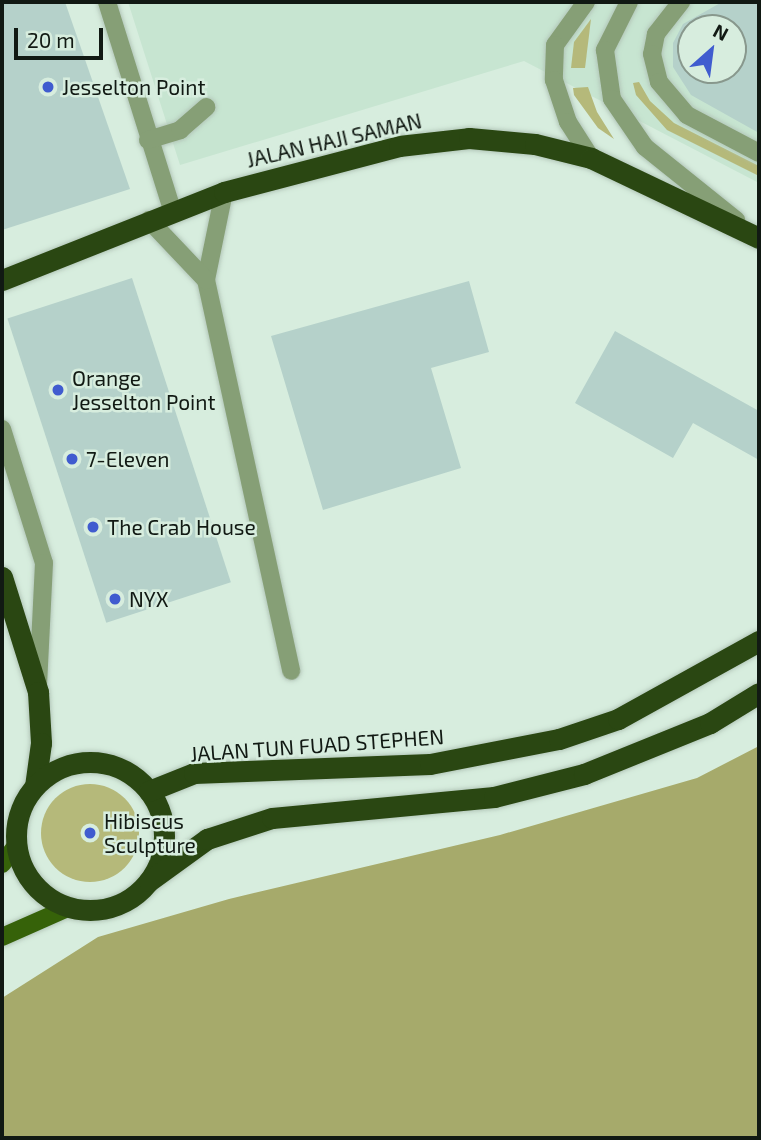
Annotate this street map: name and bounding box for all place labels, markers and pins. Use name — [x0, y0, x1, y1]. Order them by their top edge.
place label: Jesselton Point — [62, 74, 206, 100]
marker: Jesselton Point — [40, 79, 56, 95]
place label: Orange Jesselton Point — [72, 365, 216, 415]
marker: Orange Jesselton Point — [50, 382, 66, 398]
place label: 7-Eleven — [86, 446, 169, 472]
marker: 7-Eleven — [64, 451, 80, 467]
place label: The Crab House — [107, 514, 256, 540]
marker: The Crab House — [85, 519, 101, 535]
place label: NYX — [129, 586, 169, 612]
marker: NYX — [107, 591, 123, 607]
place label: Hibiscus Sculpture — [104, 808, 196, 858]
marker: Hibiscus Sculpture — [82, 825, 98, 841]

